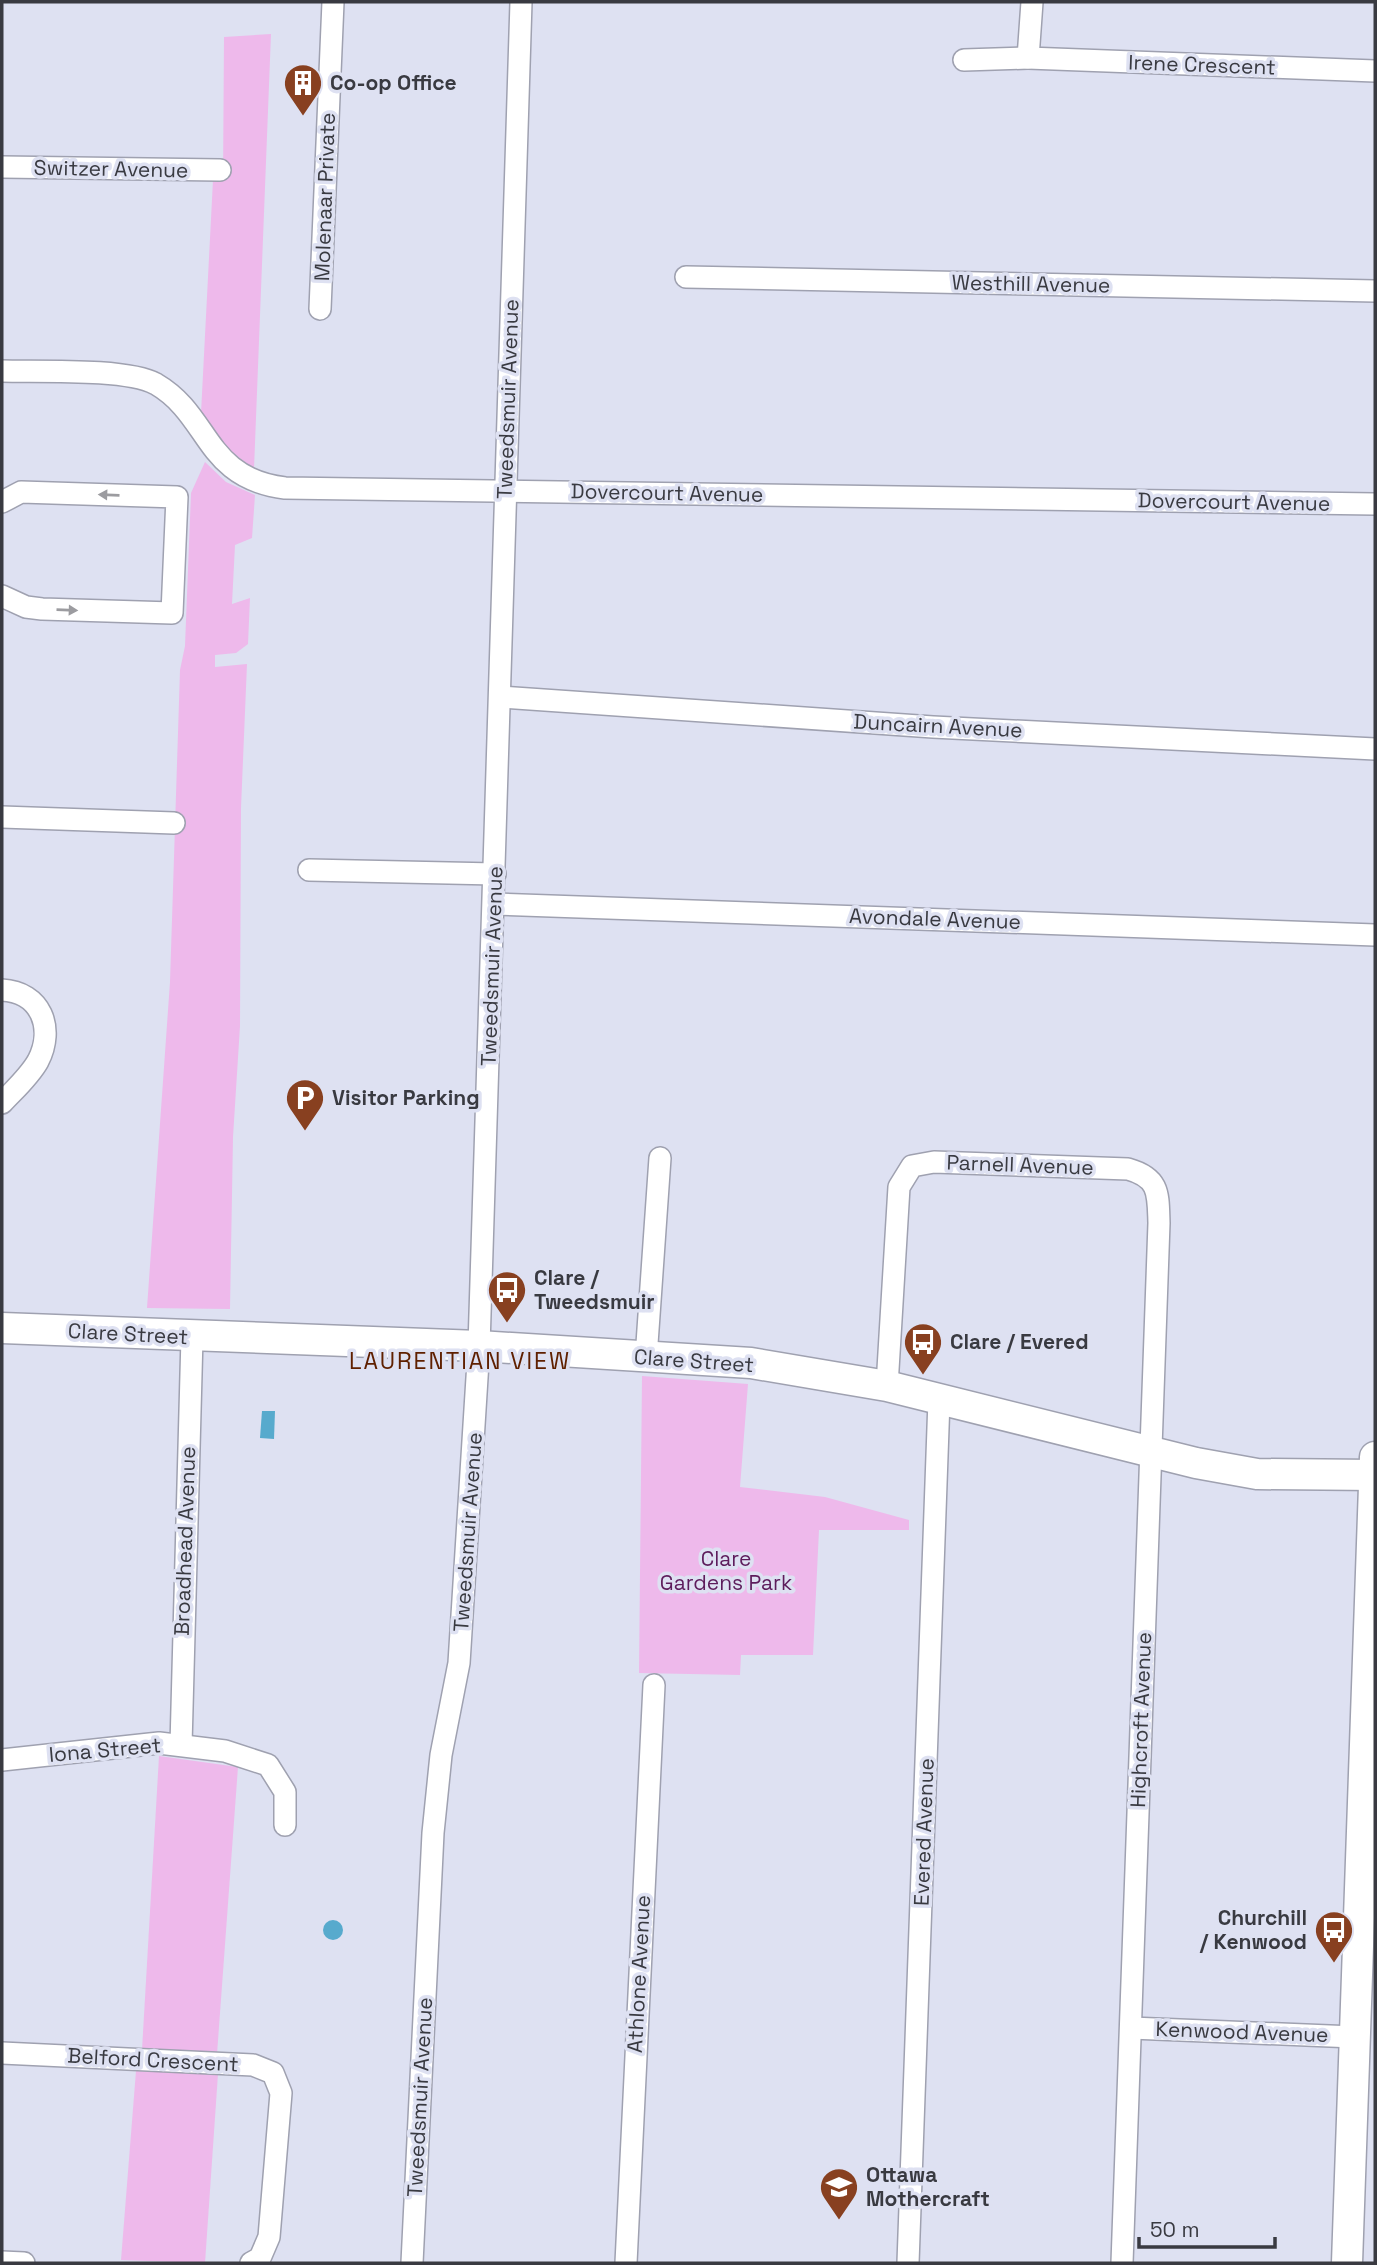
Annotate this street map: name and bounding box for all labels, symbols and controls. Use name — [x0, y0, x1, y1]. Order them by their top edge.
street label: Irene Crescent — [1128, 48, 1276, 81]
building icon: Co-op Office — [282, 62, 324, 117]
place label: Co-op Office — [330, 69, 457, 96]
street label: Molenaar Private — [308, 112, 341, 282]
street label: Switzer Avenue — [33, 154, 189, 183]
street label: Westhill Avenue — [951, 269, 1111, 298]
street label: Tweedsmuir Avenue — [491, 299, 524, 499]
street label: Dovercourt Avenue — [570, 477, 764, 508]
street label: Dovercourt Avenue — [1137, 486, 1331, 517]
one-way arrow — [97, 489, 119, 501]
one-way arrow — [57, 604, 79, 615]
street label: Duncairn Avenue — [853, 708, 1023, 743]
street label: Tweedsmuir Avenue — [475, 866, 508, 1066]
street label: Avondale Avenue — [849, 902, 1021, 935]
parking icon: Visitor Parking — [284, 1077, 326, 1132]
place label: Visitor Parking — [332, 1084, 480, 1111]
street label: Parnell Avenue — [946, 1148, 1094, 1181]
place label: Clare / Tweedsmuir — [534, 1264, 655, 1315]
bus stop icon: Clare / Tweedsmuir — [486, 1269, 528, 1324]
street label: Clare Street — [67, 1317, 189, 1350]
bus stop icon: Clare / Evered — [902, 1321, 944, 1376]
place label: Clare / Evered — [950, 1328, 1089, 1355]
street label: Clare Street — [633, 1343, 755, 1378]
district label: LAURENTIAN VIEW — [349, 1346, 571, 1376]
street label: Tweedsmuir Avenue — [447, 1431, 488, 1633]
street label: Broadhead Avenue — [168, 1446, 201, 1636]
park label: Clare Gardens Park — [660, 1545, 792, 1596]
street label: Highcroft Avenue — [1124, 1632, 1157, 1808]
street label: Iona Street — [48, 1731, 162, 1768]
street label: Evered Avenue — [907, 1758, 940, 1906]
street label: Athlone Avenue — [621, 1894, 656, 2054]
place label: Churchill / Kenwood — [1199, 1904, 1307, 1955]
bus stop icon: Churchill / Kenwood — [1313, 1909, 1355, 1964]
street label: Tweedsmuir Avenue — [401, 1996, 438, 2198]
street label: Kenwood Avenue — [1155, 2015, 1329, 2048]
street label: Belford Crescent — [67, 2042, 239, 2077]
place label: Ottawa Mothercraft — [866, 2161, 990, 2212]
school or university icon: Ottawa Mothercraft — [818, 2166, 860, 2221]
scale bar — [1139, 2206, 1276, 2250]
text: 50 m — [1150, 2216, 1200, 2243]

